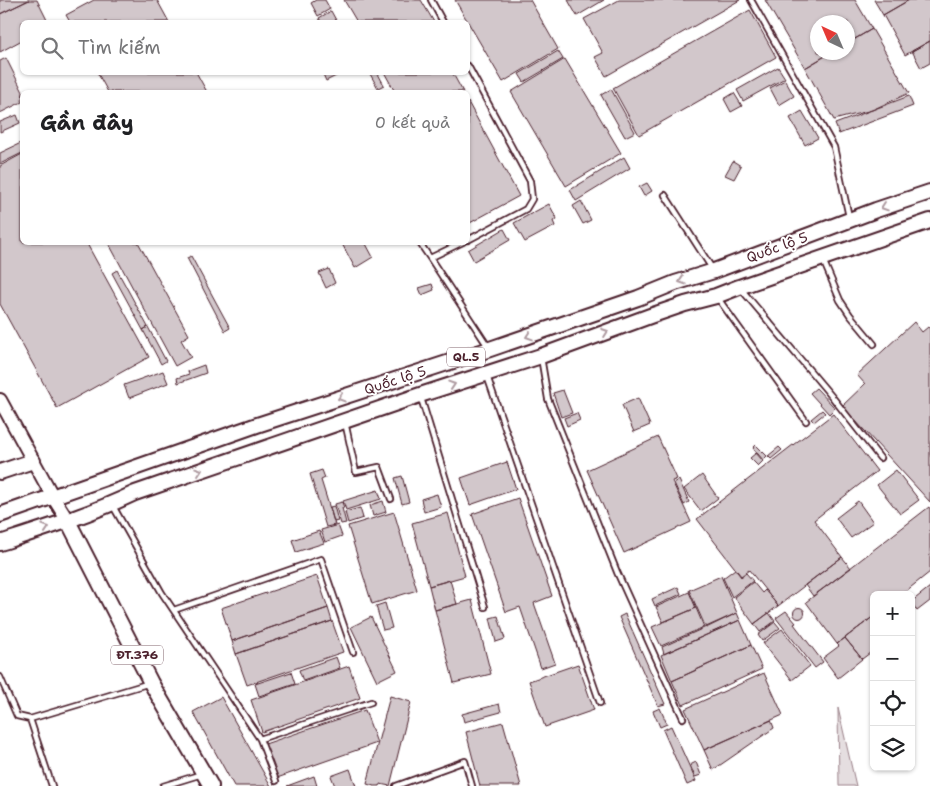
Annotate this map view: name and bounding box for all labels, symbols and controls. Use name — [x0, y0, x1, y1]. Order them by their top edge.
north arrow — [810, 15, 855, 60]
search box — [20, 20, 470, 75]
icon: search — [38, 34, 66, 62]
text: Tìm kiếm — [78, 35, 161, 60]
text: Gần đây — [40, 109, 134, 137]
text: 0 kết quả — [375, 112, 450, 133]
one-way arrow — [880, 201, 889, 211]
street label: Quốc lộ 5 — [744, 228, 810, 266]
one-way arrow — [678, 275, 687, 285]
one-way arrow — [601, 328, 609, 338]
one-way arrow — [525, 330, 534, 340]
road number: QL.5 — [447, 348, 485, 367]
street label: Quốc lộ 5 — [362, 362, 428, 398]
one-way arrow — [447, 380, 455, 390]
one-way arrow — [338, 392, 346, 402]
one-way arrow — [194, 467, 202, 477]
one-way arrow — [42, 524, 50, 534]
map controls — [870, 591, 915, 771]
button: + — [870, 591, 915, 636]
button: − — [870, 636, 915, 681]
road number: ĐT.376 — [111, 646, 163, 664]
button: locate — [870, 681, 915, 726]
button: layers — [870, 726, 915, 771]

